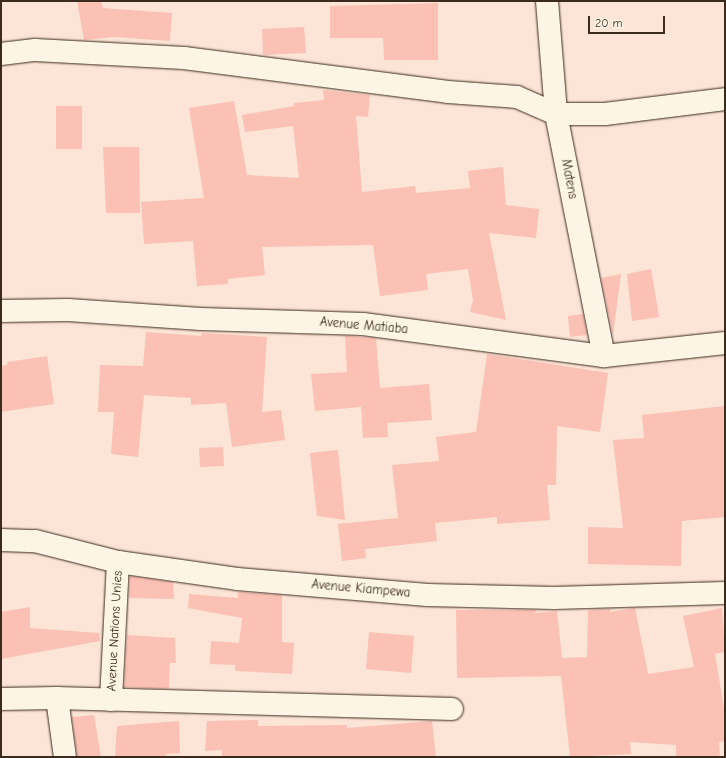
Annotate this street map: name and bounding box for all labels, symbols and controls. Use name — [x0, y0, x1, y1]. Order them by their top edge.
scale bar — [590, 8, 667, 34]
text: 20 m — [595, 16, 623, 30]
street label: Matens — [558, 158, 580, 200]
street label: Avenue Matiaba — [319, 314, 409, 338]
street label: Avenue Nations Unies — [104, 570, 126, 692]
street label: Avenue Kiampewa — [311, 577, 411, 601]

